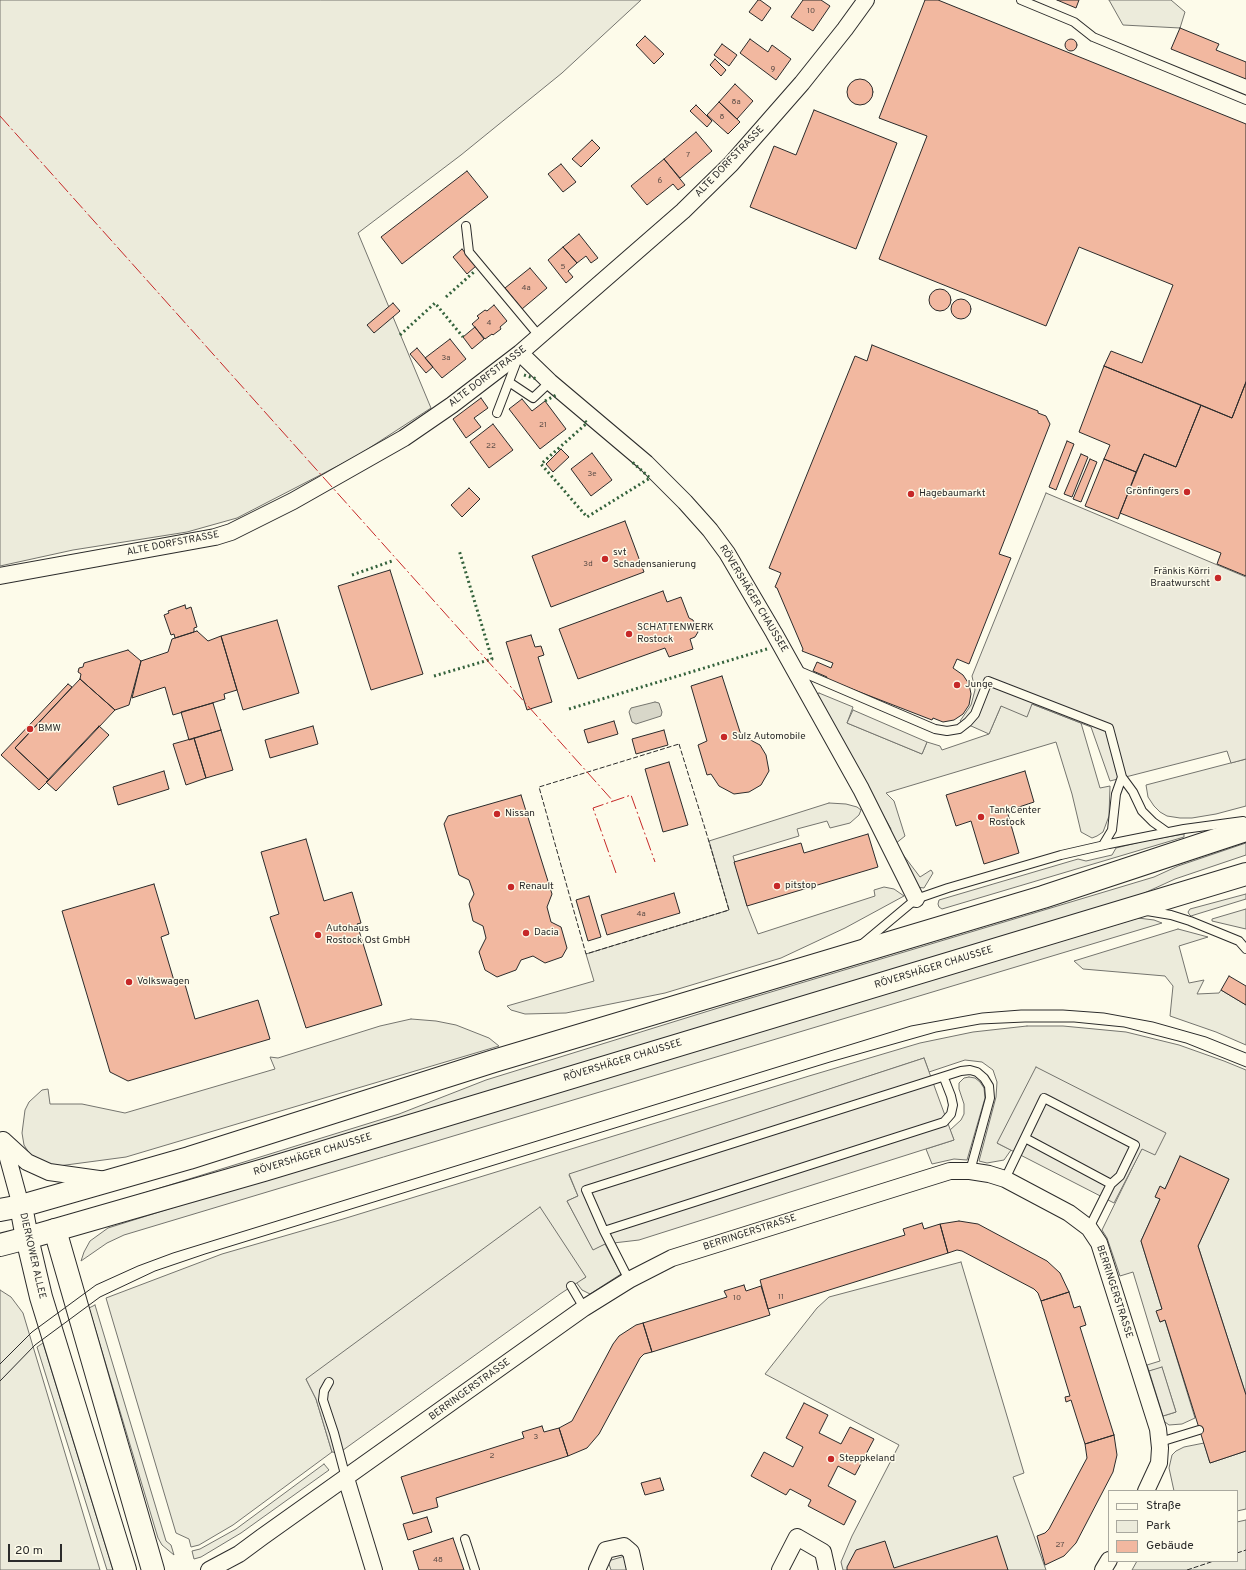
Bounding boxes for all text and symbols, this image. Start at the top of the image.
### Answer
house number: 10 [807,6,815,16]
house number: 9 [771,64,775,74]
house number: 8a [731,97,741,107]
house number: 8 [720,112,724,122]
street label: ALTE DORFSTRASSE [693,124,767,200]
house number: 7 [686,150,690,160]
house number: 6 [658,176,662,186]
house number: 5 [561,262,565,272]
house number: 4a [521,283,531,293]
house number: 4 [487,318,491,328]
street label: ALTE DORFSTRASSE [447,344,529,410]
house number: 3a [441,353,451,363]
house number: 21 [539,420,547,430]
house number: 22 [486,441,496,451]
house number: 3e [587,469,597,479]
place label: Grönfingers [1126,486,1179,498]
marker: Grönfingers [1182,487,1192,497]
place label: Hagebaumarkt [919,488,986,500]
marker: Hagebaumarkt [906,489,916,499]
street label: ALTE DORFSTRASSE [126,529,220,559]
street label: RÖVERSHÄGER CHAUSSEE [716,543,790,655]
place label: svt Schadensanierung [613,547,696,570]
marker: svt Schadensanierung [600,554,610,564]
house number: 3d [583,559,593,569]
place label: Fränkis Körri Braatwurscht [1150,566,1210,590]
marker: Fränkis Körri Braatwurscht [1213,573,1223,583]
place label: SCHATTENWERK Rostock [637,622,714,646]
marker: SCHATTENWERK Rostock [624,629,634,639]
place label: Junge [965,679,993,691]
marker: Junge [952,680,962,690]
place label: BMW [38,723,61,735]
marker: BMW [25,724,35,734]
place label: Sulz Automobile [732,731,806,743]
marker: Sulz Automobile [719,732,729,742]
place label: TankCenter Rostock [989,805,1041,828]
place label: Nissan [505,808,535,820]
marker: Nissan [492,809,502,819]
marker: TankCenter Rostock [976,812,986,822]
place label: pitstop [785,880,816,892]
place label: Renault [519,881,554,893]
marker: pitstop [772,881,782,891]
marker: Renault [506,882,516,892]
house number: 4a [636,909,646,919]
place label: Autohaus Rostock Ost GmbH [326,923,410,946]
place label: Dacia [534,927,559,939]
marker: Dacia [521,928,531,938]
marker: Autohaus Rostock Ost GmbH [313,930,323,940]
street label: RÖVERSHÄGER CHAUSSEE [873,944,995,992]
place label: Volkswagen [137,976,190,988]
marker: Volkswagen [124,977,134,987]
street label: RÖVERSHÄGER CHAUSSEE [562,1037,684,1085]
street label: RÖVERSHÄGER CHAUSSEE [252,1131,374,1179]
street label: DIERKOWER ALLEE [16,1212,48,1300]
street label: BERRINGERSTRASSE [702,1212,798,1254]
street label: BERRINGERSTRASSE [1093,1244,1135,1340]
house number: 11 [778,1292,784,1302]
house number: 10 [733,1293,741,1303]
street label: BERRINGERSTRASSE [427,1357,513,1423]
house number: 3 [534,1432,538,1442]
house number: 2 [490,1451,494,1461]
place label: Steppkeland [839,1453,895,1465]
marker: Steppkeland [826,1454,836,1464]
legend [1108,1490,1238,1562]
text: Straße [1146,1498,1181,1514]
text: Park [1146,1518,1171,1534]
scale bar [10,1536,64,1562]
text: Gebäude [1146,1538,1194,1554]
house number: 27 [1056,1540,1064,1550]
text: 20 m [15,1543,43,1559]
house number: 48 [433,1555,443,1565]

